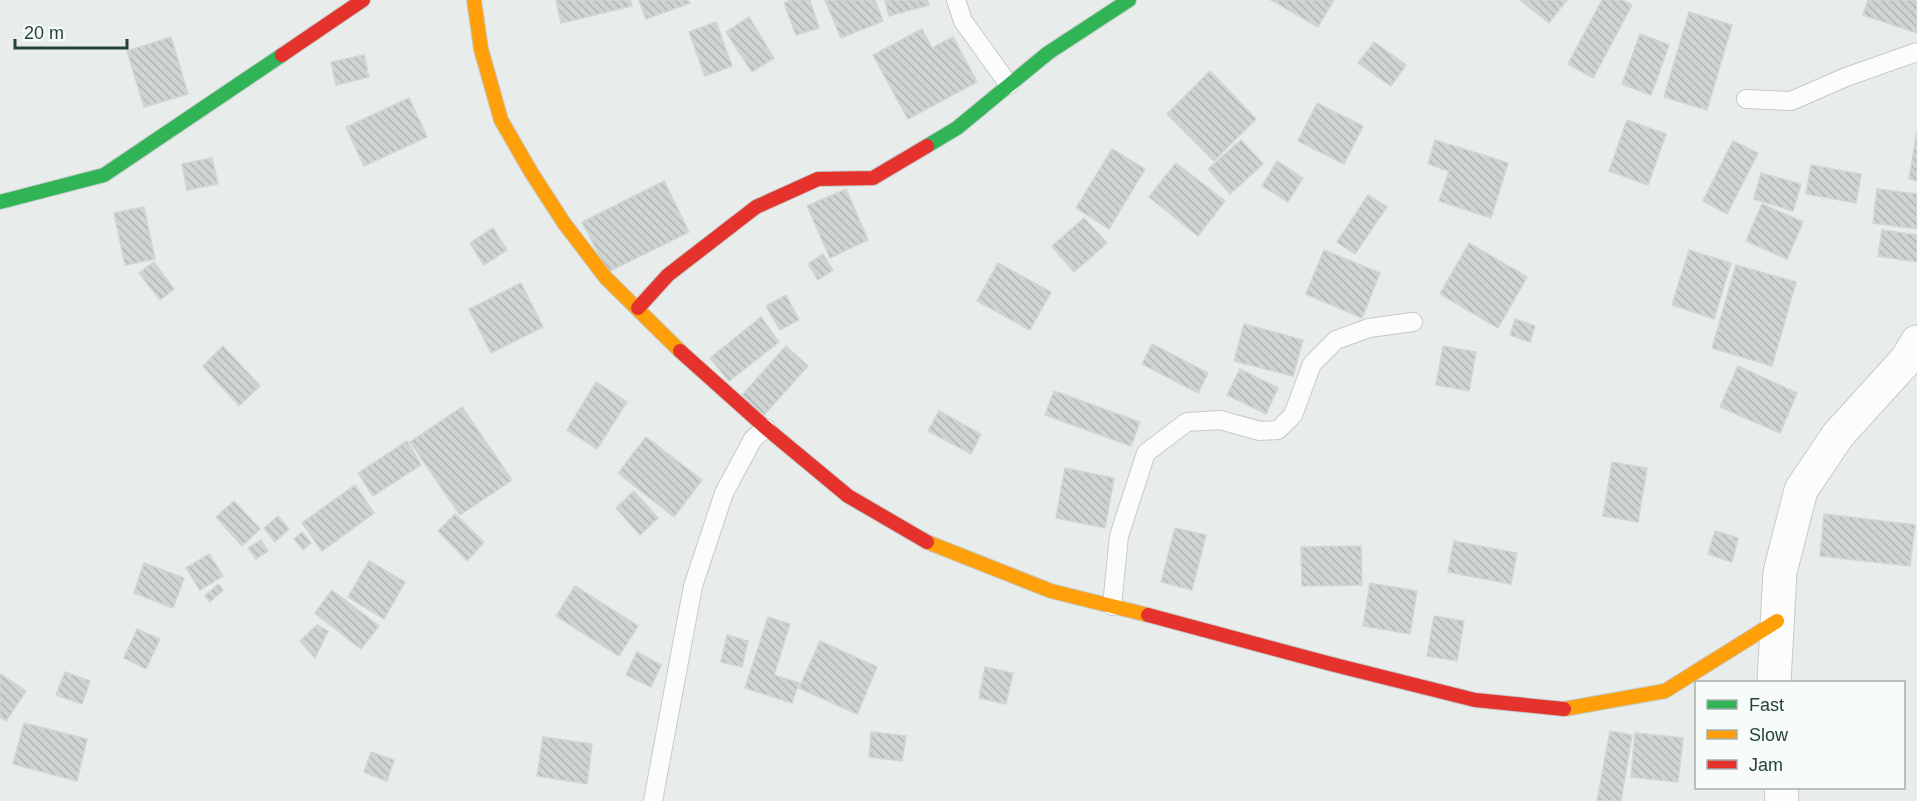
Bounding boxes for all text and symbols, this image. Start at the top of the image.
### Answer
scale bar [15,12,128,50]
text: 20 m [24,23,64,43]
legend [1695,681,1905,789]
text: Fast [1749,695,1784,715]
text: Slow [1749,725,1789,745]
text: Jam [1749,755,1783,775]

